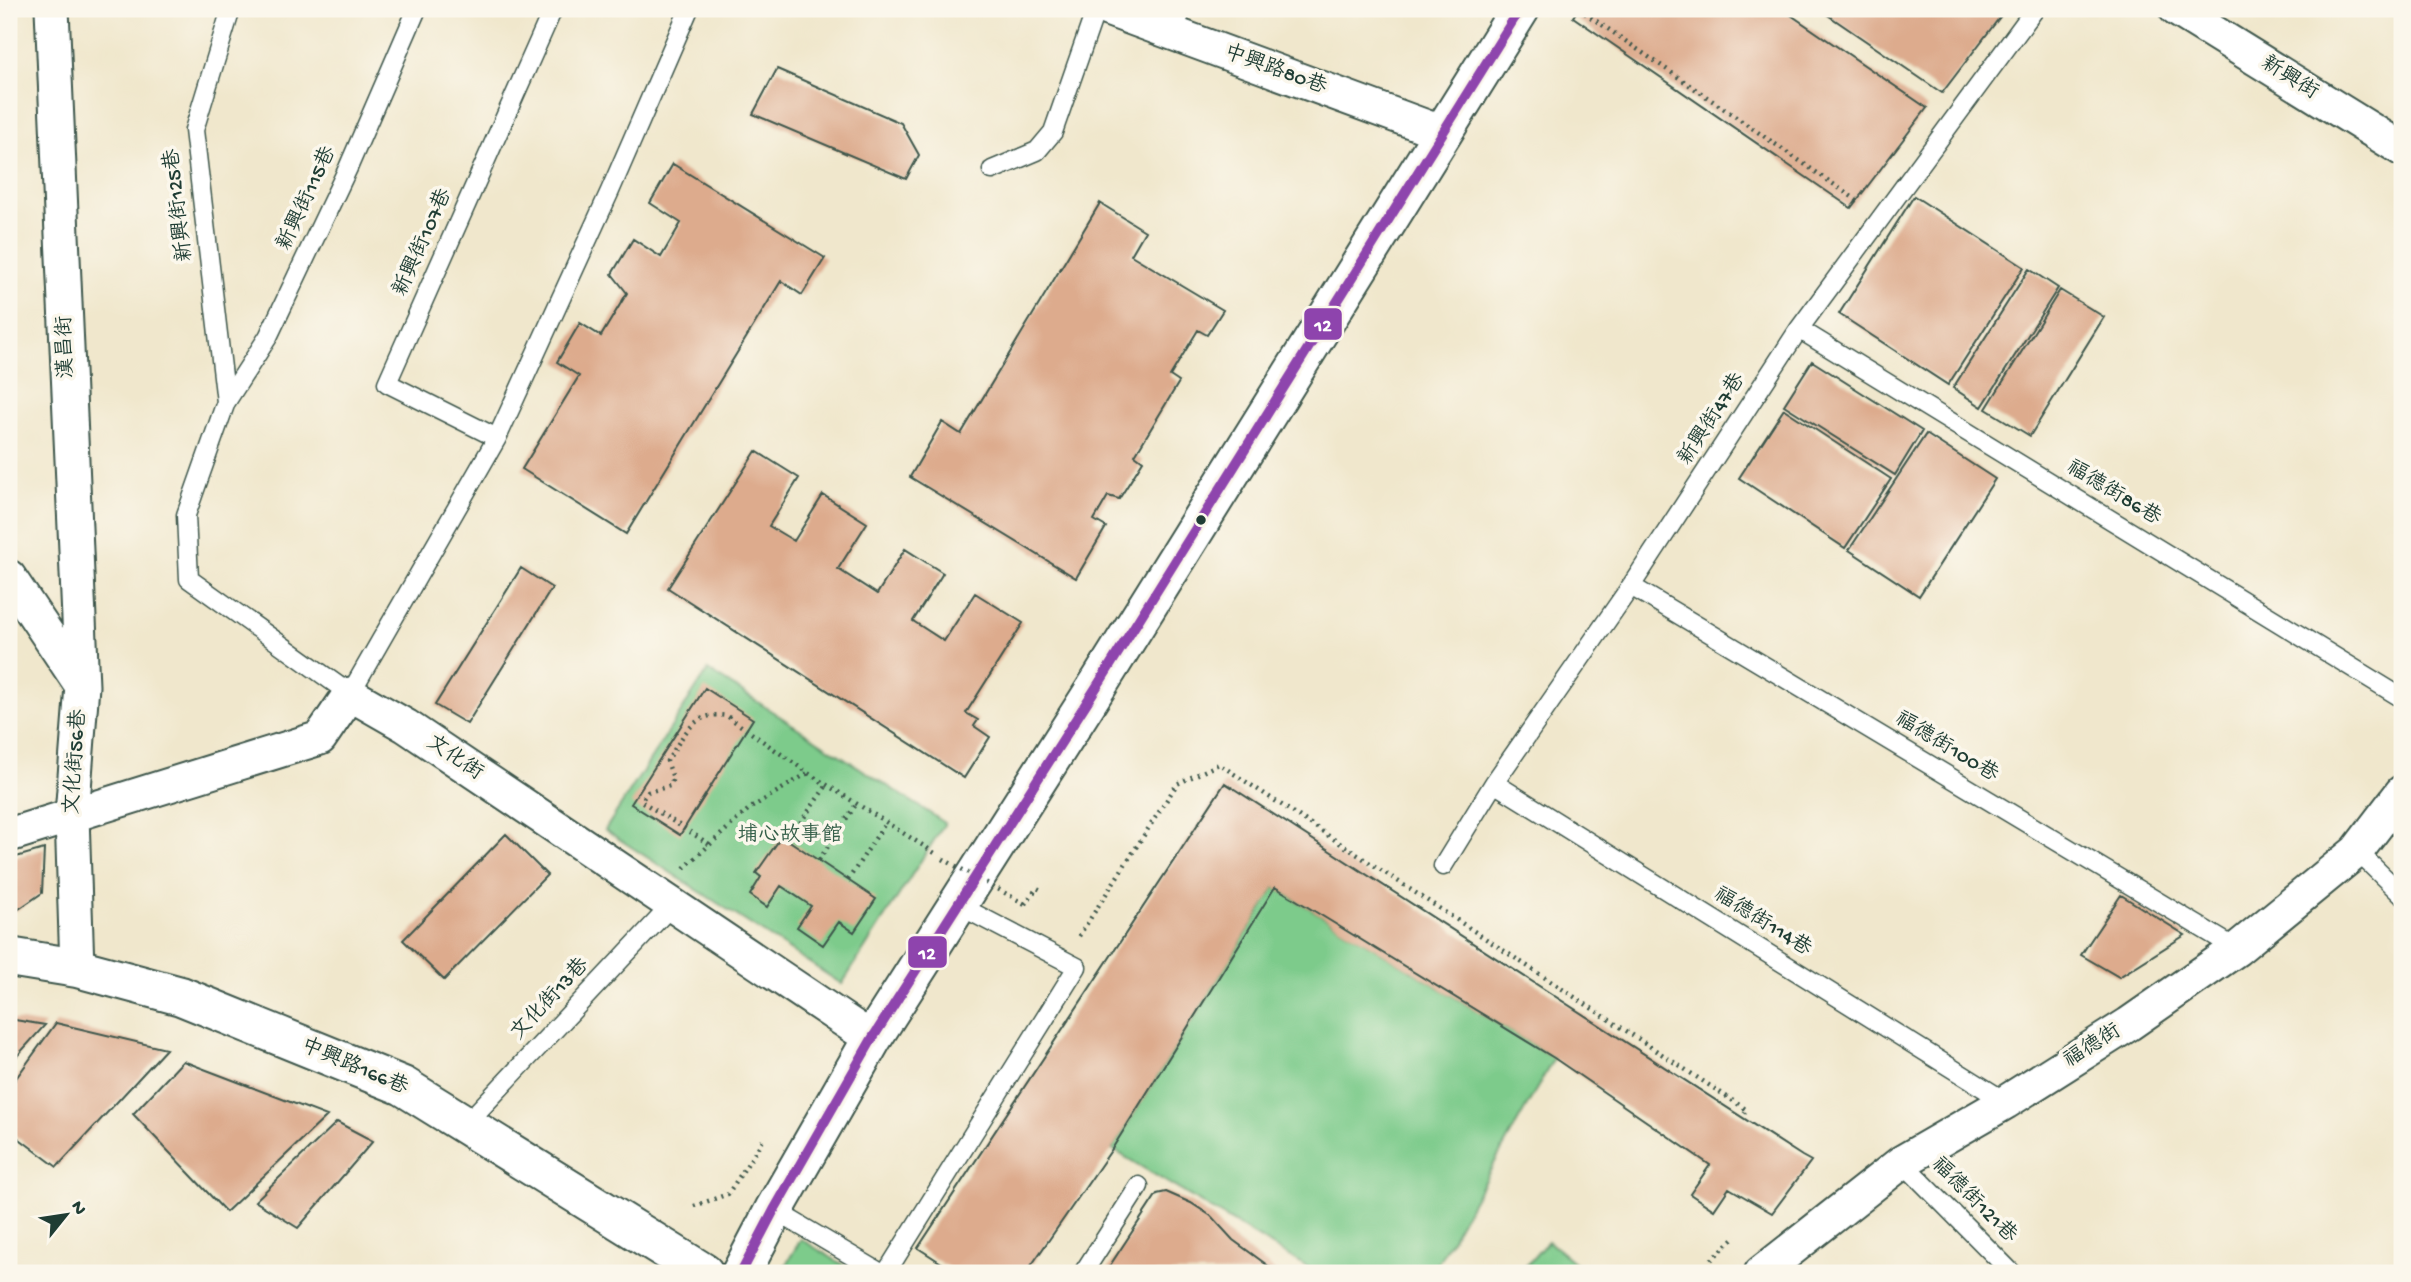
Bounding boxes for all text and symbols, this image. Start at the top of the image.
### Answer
street label: 中興路80巷 [1220,39,1330,101]
street label: 新興街 [2256,51,2323,106]
street label: 新興街115巷 [271,142,343,255]
street label: 新興街125巷 [159,147,199,263]
street label: 新興街107巷 [387,184,459,301]
line badge: 12 [1303,307,1343,341]
street label: 漢昌街 [52,315,81,379]
text: 12 [1314,316,1332,339]
street label: 新興街47巷 [1672,368,1752,471]
street label: 福德街86巷 [2061,454,2166,532]
unlabelled marker [1194,513,1208,527]
street label: 福德街100巷 [1890,706,2003,789]
street label: 文化街56巷 [59,708,93,816]
street label: 文化街 [421,730,488,787]
park label: 埔心故事館 [738,822,843,849]
street label: 福德街114巷 [1708,881,1817,963]
line badge: 12 [907,935,948,969]
text: 12 [918,944,936,967]
street label: 文化街13巷 [505,952,595,1046]
street label: 福德街 [2059,1019,2126,1074]
street label: 中興路166巷 [297,1032,412,1102]
street label: 福德街121巷 [1925,1151,2023,1249]
north arrow [32,1180,102,1250]
text: N [65,1197,91,1219]

